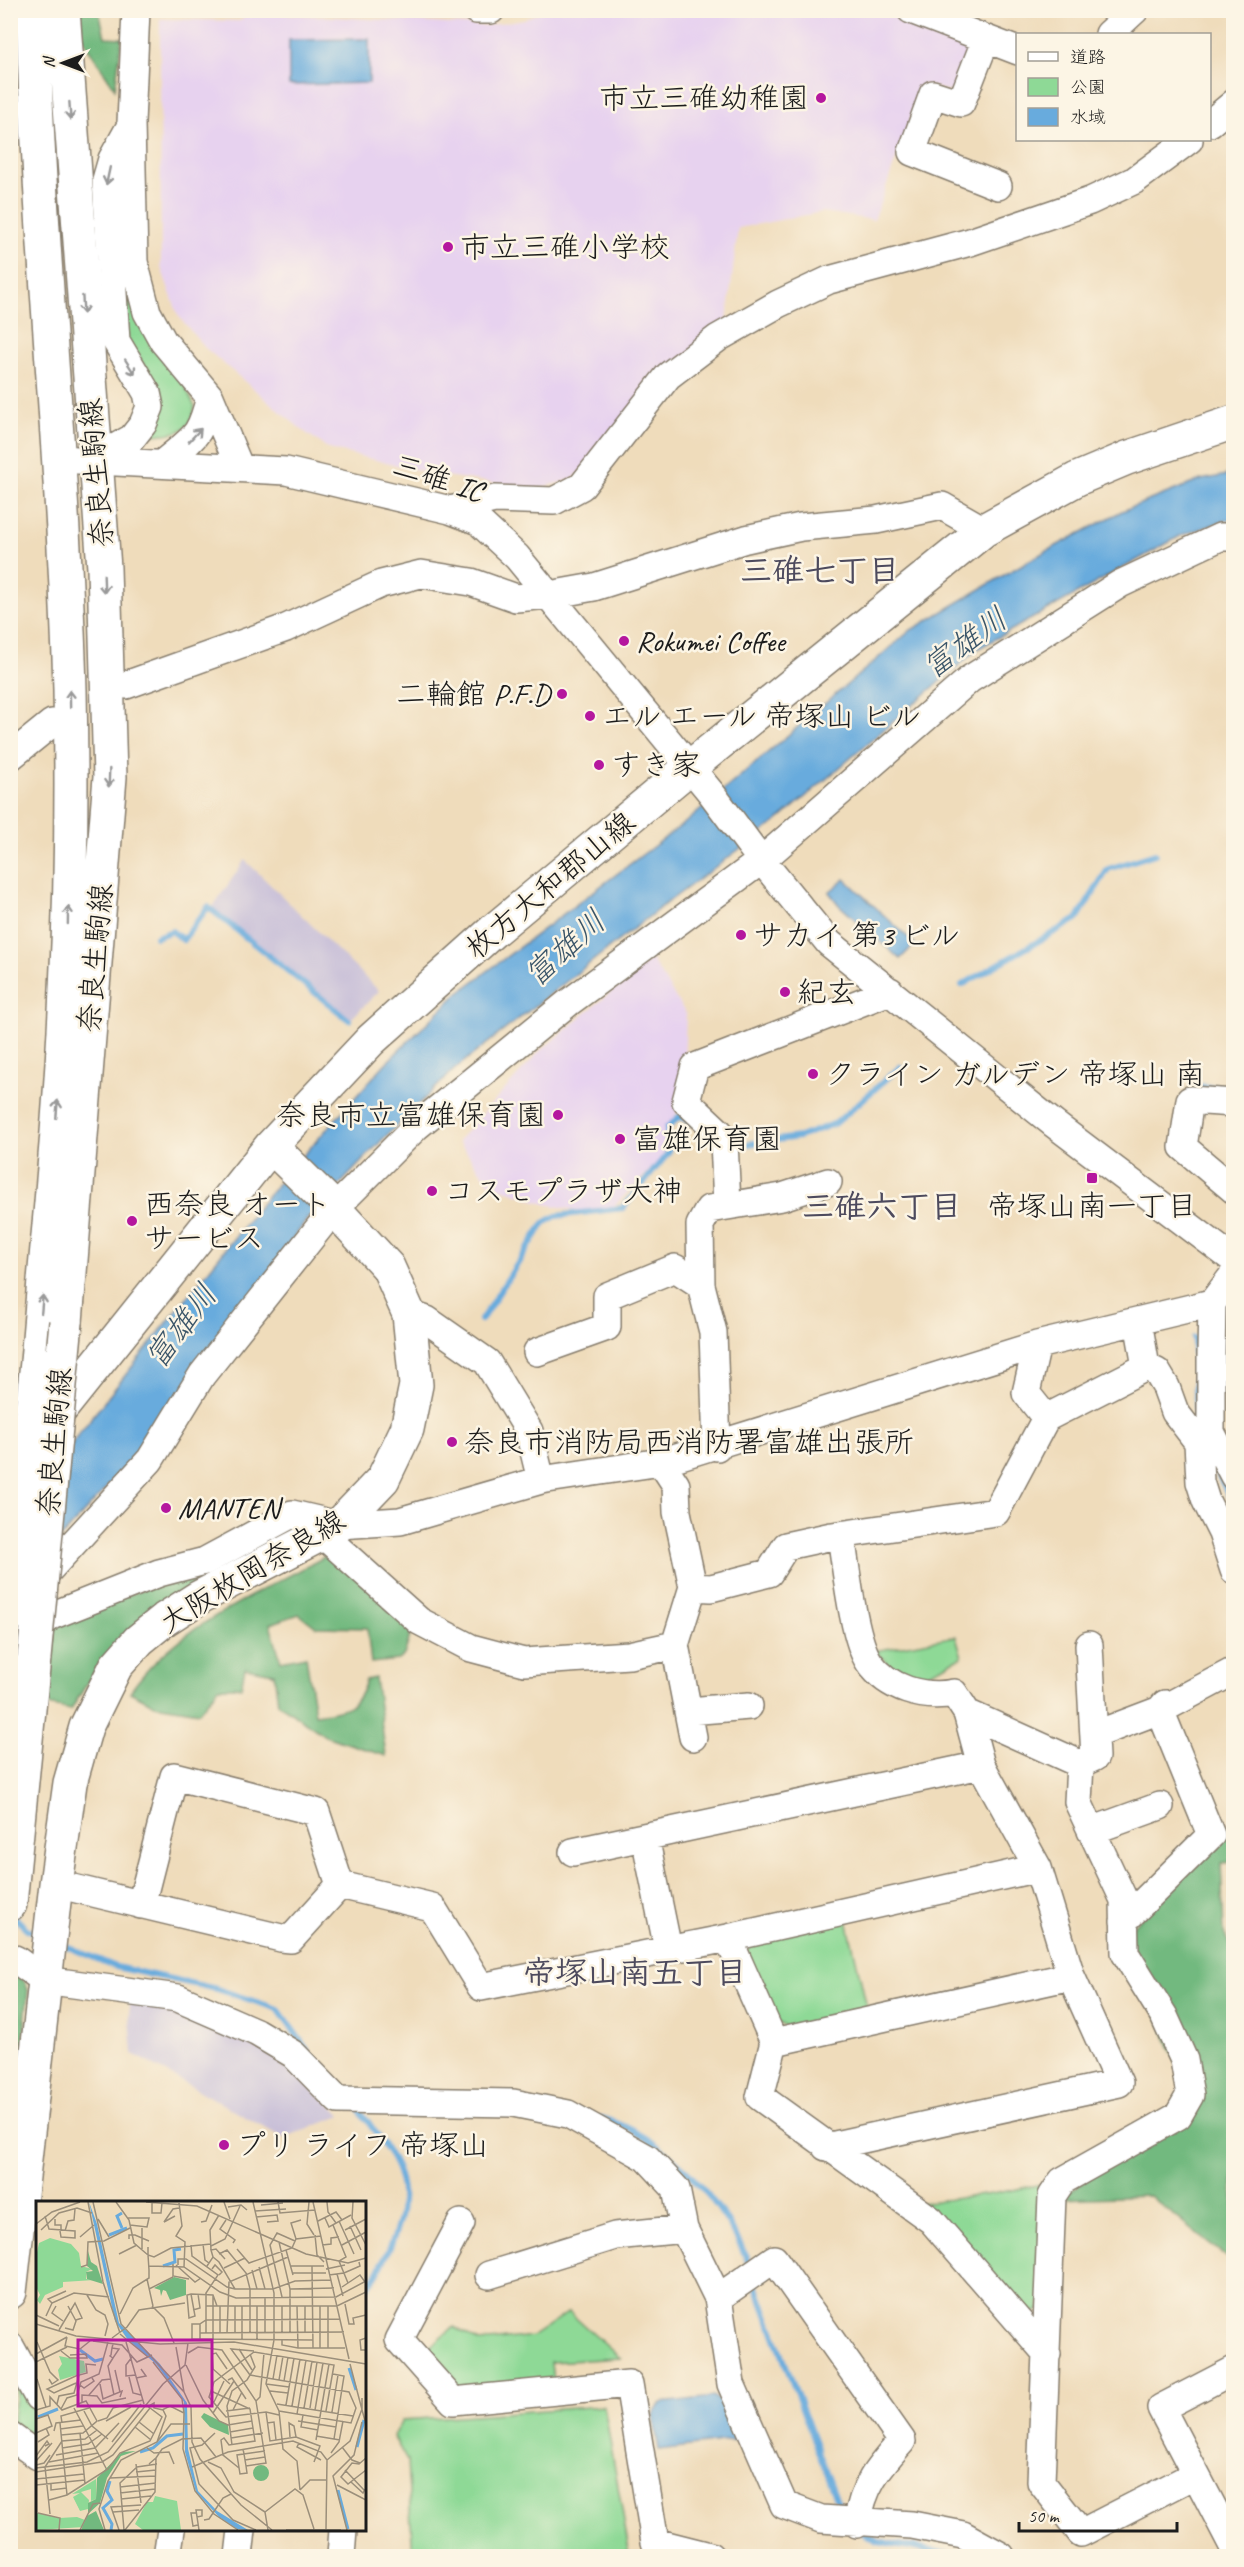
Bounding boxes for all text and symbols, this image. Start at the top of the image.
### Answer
north arrow [33,33,93,93]
legend [1016,33,1211,141]
text: 道路 [1070,46,1106,68]
text: N [39,55,59,68]
text: 公園 [1070,76,1106,98]
place label: 市立三碓幼稚園 [599,79,809,117]
marker: 市立三碓幼稚園 [814,91,828,105]
one-way arrow [65,100,76,120]
text: 水域 [1070,106,1106,128]
one-way arrow [102,166,113,186]
place label: 市立三碓小学校 [460,228,670,266]
marker: 市立三碓小学校 [441,240,455,254]
one-way arrow [78,295,89,315]
one-way arrow [124,358,136,375]
street label: 奈良生駒線 [71,397,121,549]
one-way arrow [187,427,202,442]
street label: 三碓 IC [388,445,491,511]
district label: 三碓七丁目 [740,550,900,591]
one-way arrow [99,573,110,593]
water label: 富雄川 [914,598,1016,688]
place label: Rokumei Coffee [636,622,787,660]
marker: Rokumei Coffee [617,634,631,648]
place label: 二輪館 P.F.D [396,675,553,713]
marker: 二輪館 P.F.D [555,687,569,701]
one-way arrow [64,689,76,709]
place label: エル エール 帝塚山 ビル [602,697,921,735]
marker: エル エール 帝塚山 ビル [583,709,597,723]
place label: すき家 [611,746,701,784]
marker: すき家 [592,758,606,772]
one-way arrow [104,768,115,788]
street label: 枚方大和郡山線 [457,803,643,967]
street label: 奈良生駒線 [70,882,120,1034]
water label: 富雄川 [516,901,614,995]
one-way arrow [62,905,74,925]
place label: サカイ 第3 ビル [753,916,960,954]
marker: サカイ 第3 ビル [734,928,748,942]
place label: 紀玄 [797,973,857,1011]
marker: 紀玄 [778,985,792,999]
place label: クライン ガルデン 帝塚山 南 [825,1055,1205,1093]
marker: クライン ガルデン 帝塚山 南 [806,1067,820,1081]
place label: 奈良市立富雄保育園 [276,1096,546,1134]
one-way arrow [52,1100,63,1120]
marker: 奈良市立富雄保育園 [551,1108,565,1122]
place label: 富雄保育園 [632,1120,782,1158]
marker: 富雄保育園 [613,1132,627,1146]
marker: 帝塚山南一丁目 [1085,1171,1099,1185]
place label: コスモプラザ大神 [444,1172,683,1210]
marker: コスモプラザ大神 [425,1184,439,1198]
place label: 西奈良 オート サービス [144,1185,331,1257]
district label: 三碓六丁目 [802,1186,962,1227]
place label: 帝塚山南一丁目 [987,1187,1197,1225]
marker: 西奈良 オート サービス [125,1214,139,1228]
water label: 富雄川 [136,1275,226,1377]
one-way arrow [36,1294,47,1314]
street label: 奈良生駒線 [29,1366,79,1518]
place label: 奈良市消防局西消防署富雄出張所 [464,1423,914,1461]
marker: 奈良市消防局西消防署富雄出張所 [445,1435,459,1449]
place label: MANTEN [178,1489,284,1527]
street label: 大阪枚岡奈良線 [152,1501,352,1641]
marker: MANTEN [159,1501,173,1515]
district label: 帝塚山南五丁目 [523,1952,747,1993]
place label: プリ ライフ 帝塚山 [236,2126,489,2164]
marker: プリ ライフ 帝塚山 [217,2138,231,2152]
inset map [36,2201,366,2531]
scale bar [1019,2495,1176,2533]
text: 50 m [1028,2505,1061,2527]

